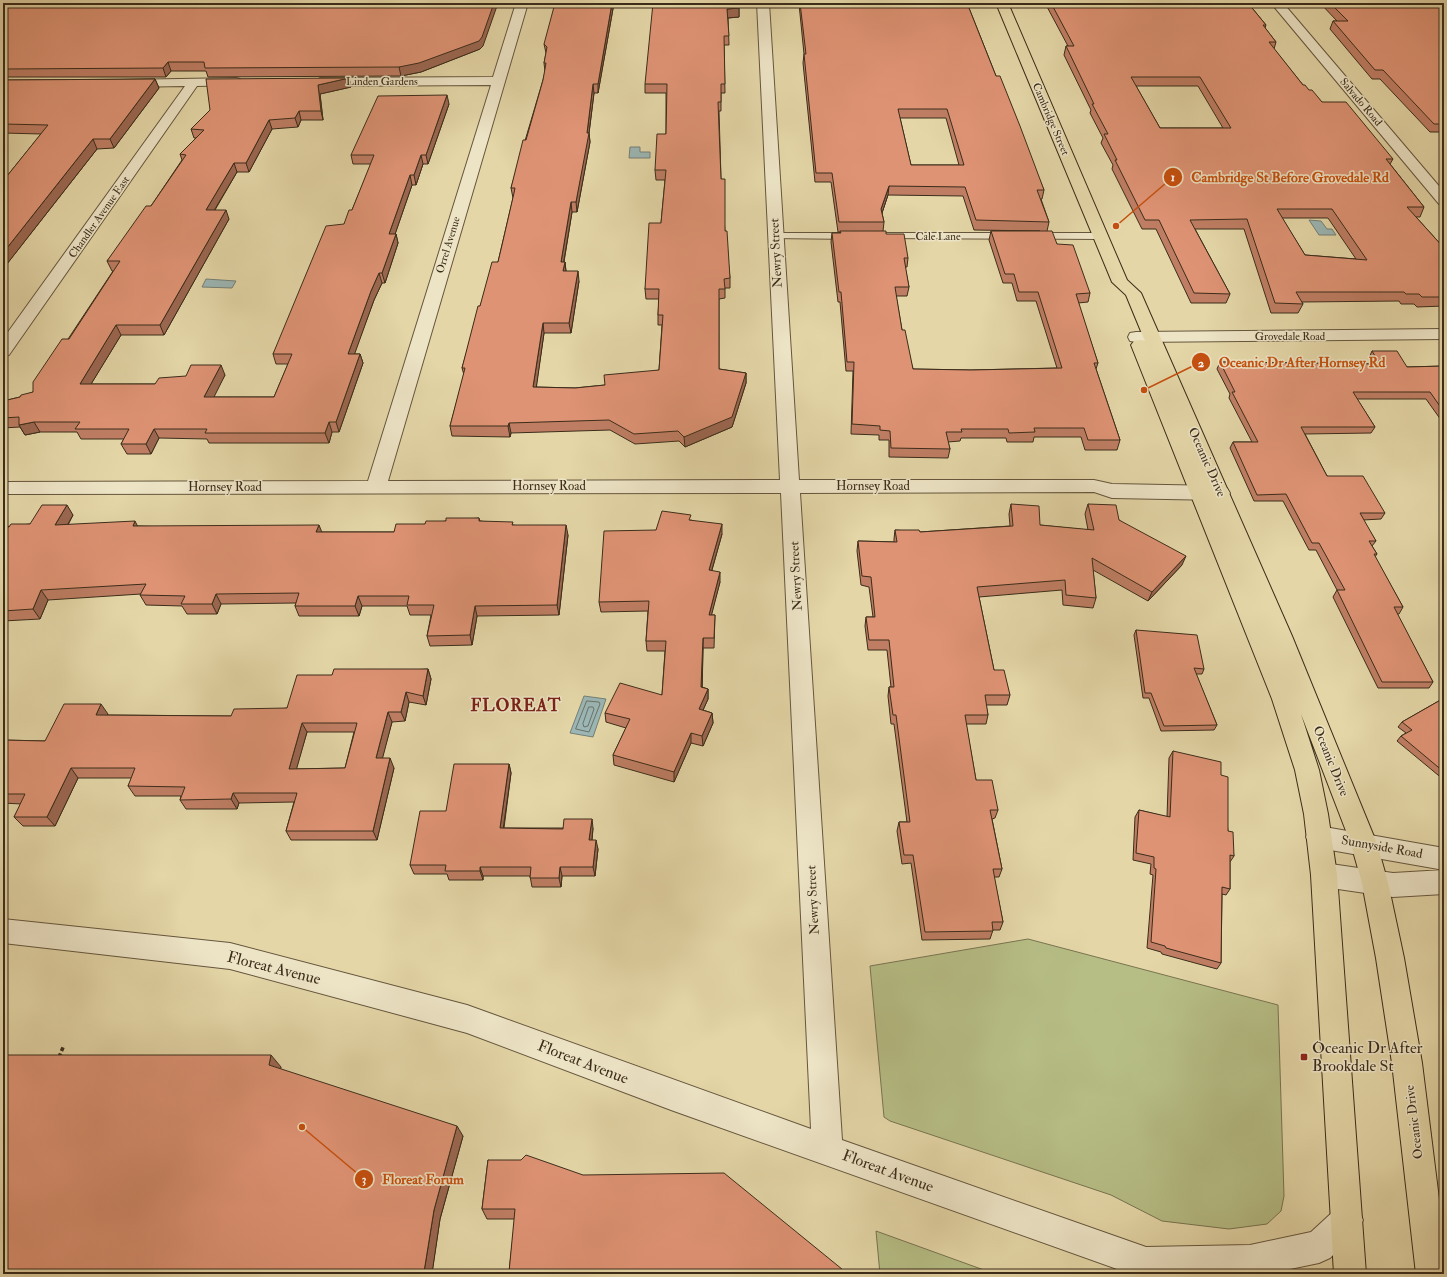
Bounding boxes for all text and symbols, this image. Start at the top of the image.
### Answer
street label: Linden Gardens [346,75,418,88]
street label: Salvado Road [1337,75,1385,129]
street label: Cambridge Street [1030,81,1072,158]
callout: Cambridge St Before Grovedale Rd [1163,164,1396,190]
text: Cambridge St Before Grovedale Rd [1191,169,1389,187]
text: 1 [1171,170,1175,185]
street label: Chandler Avenue East [66,173,132,261]
street label: Orrel Avenue [433,215,463,275]
street label: Newry Street [766,218,787,288]
street label: Cale Lane [916,230,961,243]
street label: Grovedale Road [1255,330,1326,343]
callout: Oceanic Dr After Hornsey Rd [1191,349,1393,375]
text: Oceanic Dr After Hornsey Rd [1219,354,1385,372]
text: 2 [1198,356,1204,371]
street label: Oceanic Drive [1185,425,1230,500]
street label: Hornsey Road [512,478,586,495]
street label: Hornsey Road [836,478,910,495]
street label: Hornsey Road [188,479,262,496]
street label: Newry Street [786,541,807,611]
district label: FLOREAT [471,695,561,716]
street label: Oceanic Drive [1310,723,1353,799]
street label: Sunnyside Road [1340,832,1425,863]
street label: Newry Street [803,865,824,935]
street label: Floreat Avenue [225,947,323,989]
street label: Floreat Avenue [535,1035,632,1089]
place label: Oceanic Dr After Brookdale St [1312,1038,1423,1076]
marker: Oceanic Dr After Brookdale St [1299,1052,1309,1062]
street label: Oceanic Drive [1401,1084,1426,1160]
street label: Floreat Avenue [840,1145,937,1197]
callout: Floreat Forum [354,1166,472,1192]
text: Floreat Forum [382,1171,464,1188]
text: 3 [362,1172,367,1187]

